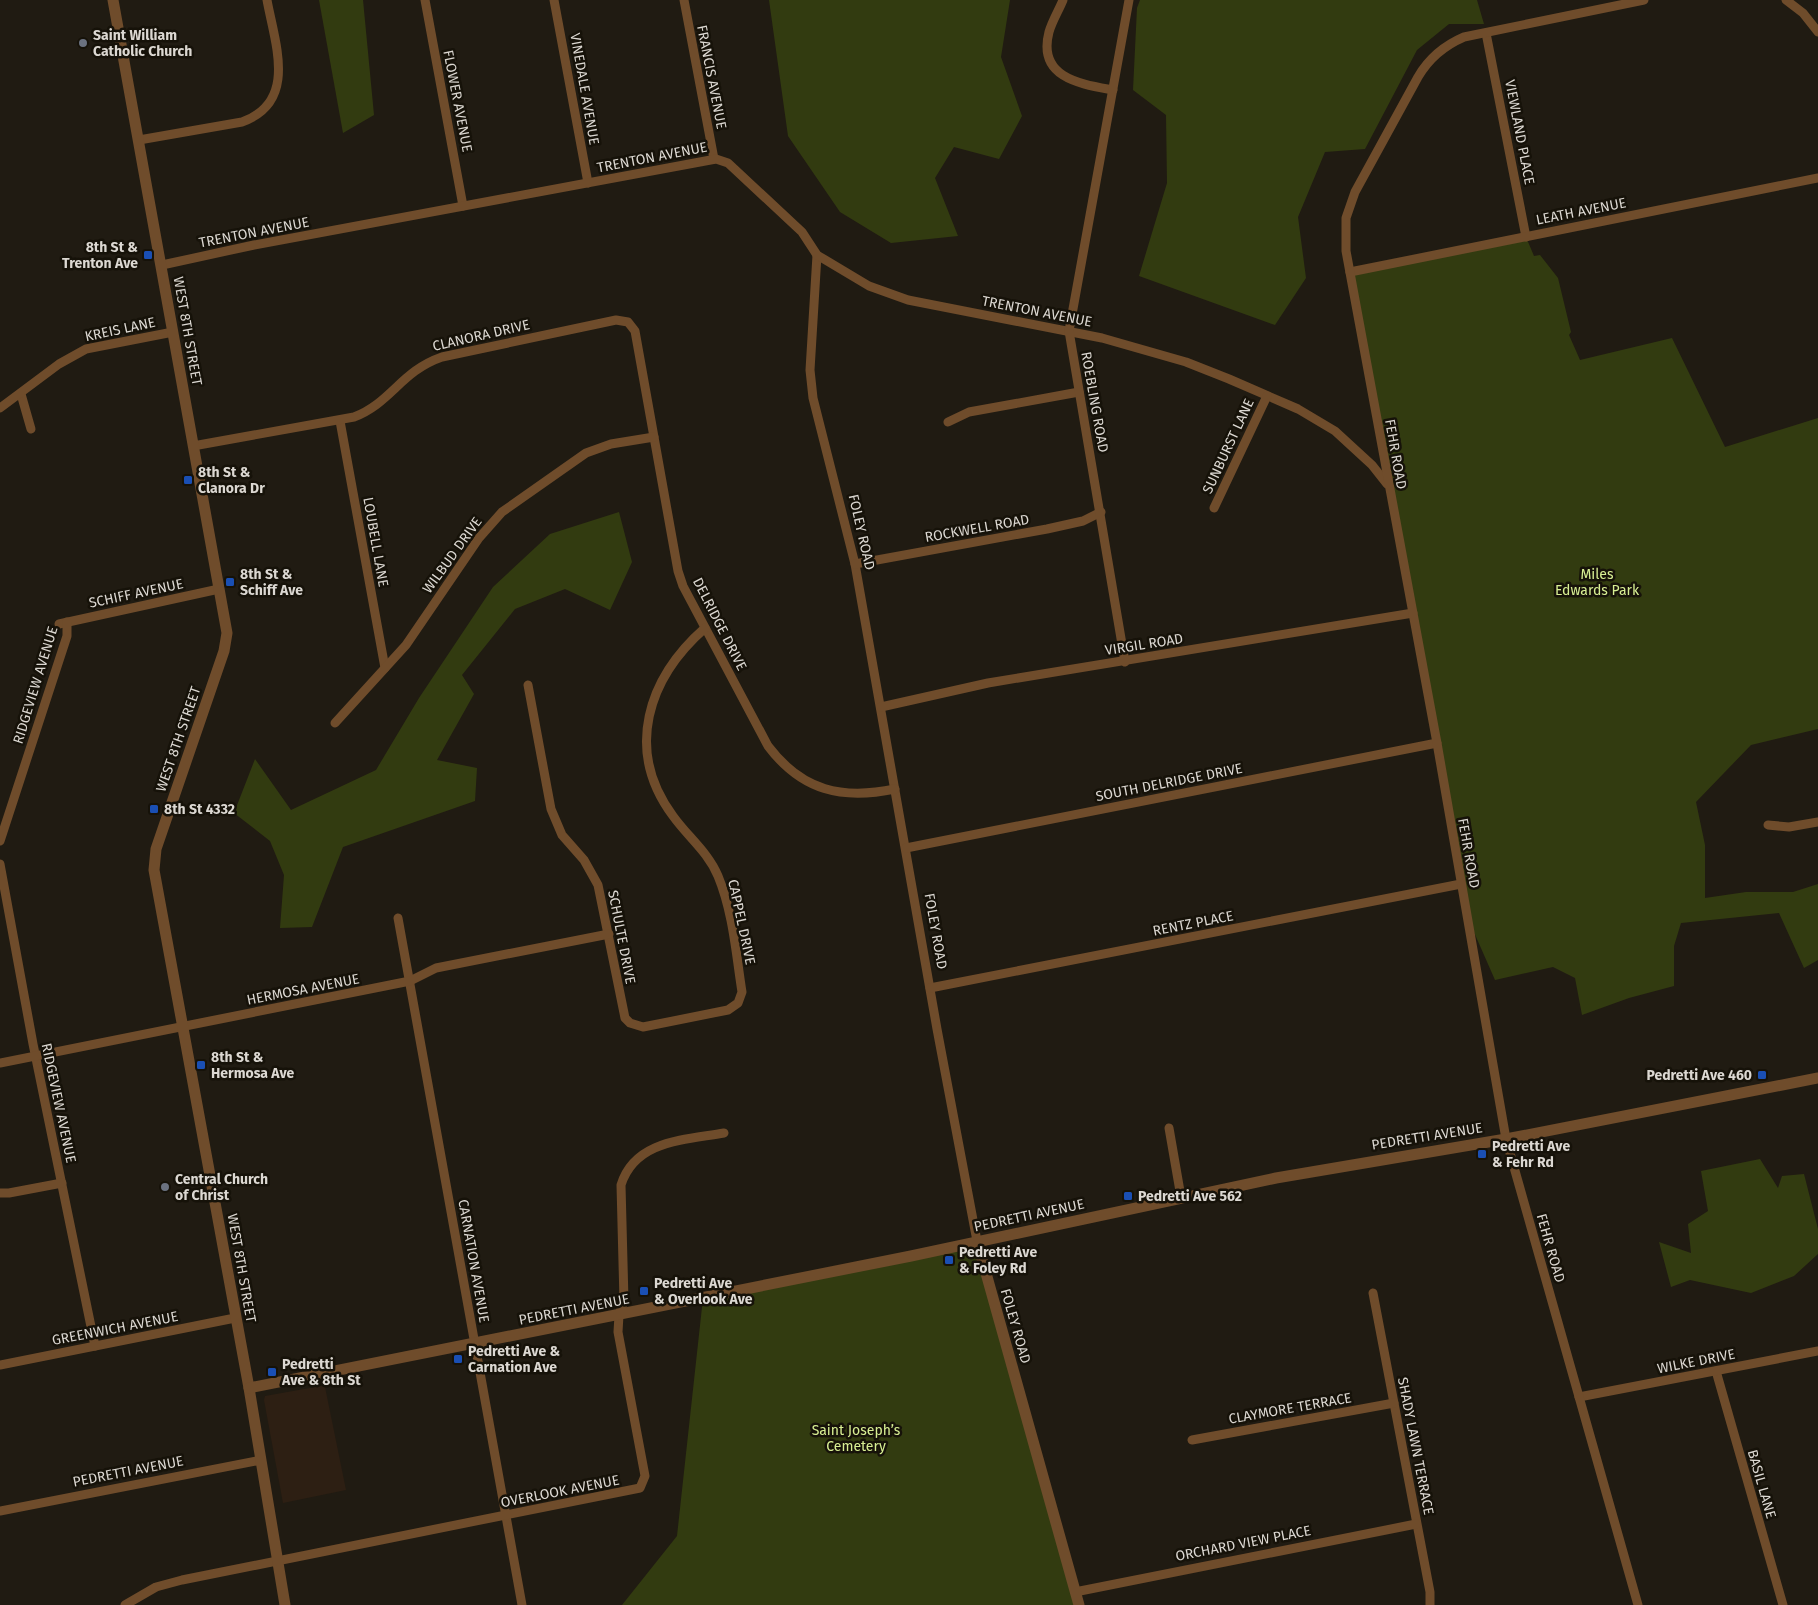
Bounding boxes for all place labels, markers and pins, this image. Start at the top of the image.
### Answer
place label: Saint William Catholic Church [93,27,192,60]
marker: Saint William Catholic Church [77,37,89,49]
place label: 8th St & Trenton Ave [62,239,138,272]
marker: 8th St & Trenton Ave [142,249,154,261]
place label: 8th St & Clanora Dr [198,464,265,497]
marker: 8th St & Clanora Dr [182,474,194,486]
place label: 8th St & Schiff Ave [240,566,303,599]
marker: 8th St & Schiff Ave [224,576,236,588]
place label: 8th St 4332 [164,801,235,818]
marker: 8th St 4332 [148,803,160,815]
place label: 8th St & Hermosa Ave [211,1049,295,1082]
marker: 8th St & Hermosa Ave [195,1059,207,1071]
place label: Pedretti Ave 460 [1647,1067,1752,1084]
marker: Pedretti Ave 460 [1756,1069,1768,1081]
place label: Pedretti Ave & Fehr Rd [1492,1138,1570,1171]
marker: Pedretti Ave & Fehr Rd [1476,1148,1488,1160]
place label: Central Church of Christ [175,1171,268,1204]
marker: Central Church of Christ [159,1181,171,1193]
place label: Pedretti Ave 562 [1138,1188,1242,1205]
marker: Pedretti Ave 562 [1122,1190,1134,1202]
place label: Pedretti Ave & Foley Rd [959,1244,1037,1277]
marker: Pedretti Ave & Foley Rd [943,1254,955,1266]
place label: Pedretti Ave & Overlook Ave [654,1275,753,1308]
marker: Pedretti Ave & Overlook Ave [638,1285,650,1297]
place label: Pedretti Ave & Carnation Ave [468,1343,560,1376]
marker: Pedretti Ave & Carnation Ave [452,1353,464,1365]
place label: Pedretti Ave & 8th St [281,1356,361,1389]
marker: Pedretti Ave & 8th St [266,1366,278,1378]

